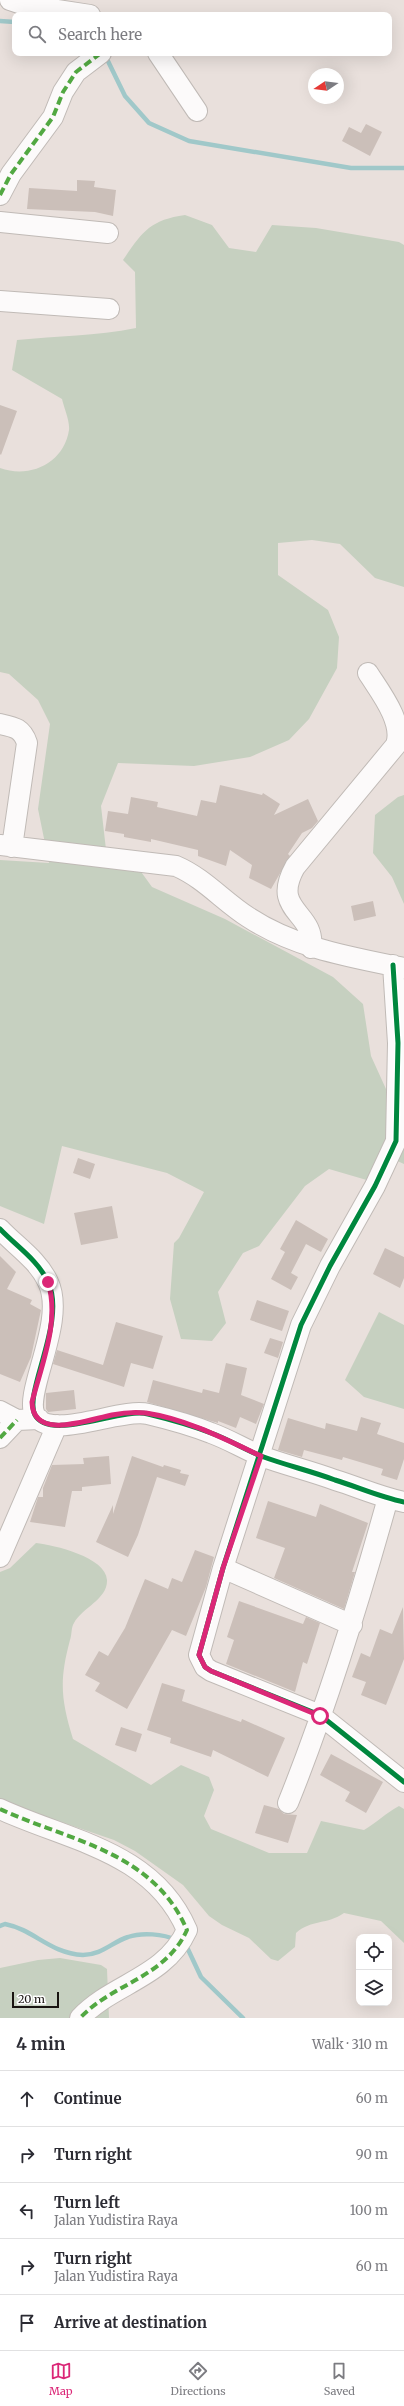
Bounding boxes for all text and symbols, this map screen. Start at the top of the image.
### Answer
search box [12,12,392,56]
icon: search [26,23,48,45]
text: Search here [58,25,142,44]
north arrow [308,68,344,104]
route end [39,1273,57,1291]
route start [311,1707,329,1725]
map controls [356,1934,392,2006]
button: locate [356,1934,392,1970]
button: layers [356,1970,392,2006]
scale bar [12,1990,59,2009]
text: 20 m [18,1992,45,2006]
text: 4 min [16,2033,65,2055]
text: Walk · 310 m [312,2036,388,2053]
icon: ahead [16,2088,38,2110]
text: Continue [54,2089,122,2108]
text: 60 m [356,2090,388,2107]
icon: right [16,2144,38,2166]
text: Turn right [54,2145,132,2164]
text: 90 m [356,2146,388,2163]
text: Turn left [54,2193,120,2212]
icon: left [16,2200,38,2222]
text: 100 m [350,2202,388,2219]
text: Jalan Yudistira Raya [54,2212,178,2229]
text: Turn right [54,2249,132,2268]
icon: right [16,2256,38,2278]
text: 60 m [356,2258,388,2275]
text: Jalan Yudistira Raya [54,2268,178,2285]
icon: arrive [16,2312,38,2334]
text: Arrive at destination [54,2313,207,2332]
tab: Map [49,2360,73,2398]
tab: Directions [171,2360,226,2398]
tab: Saved [324,2360,355,2398]

